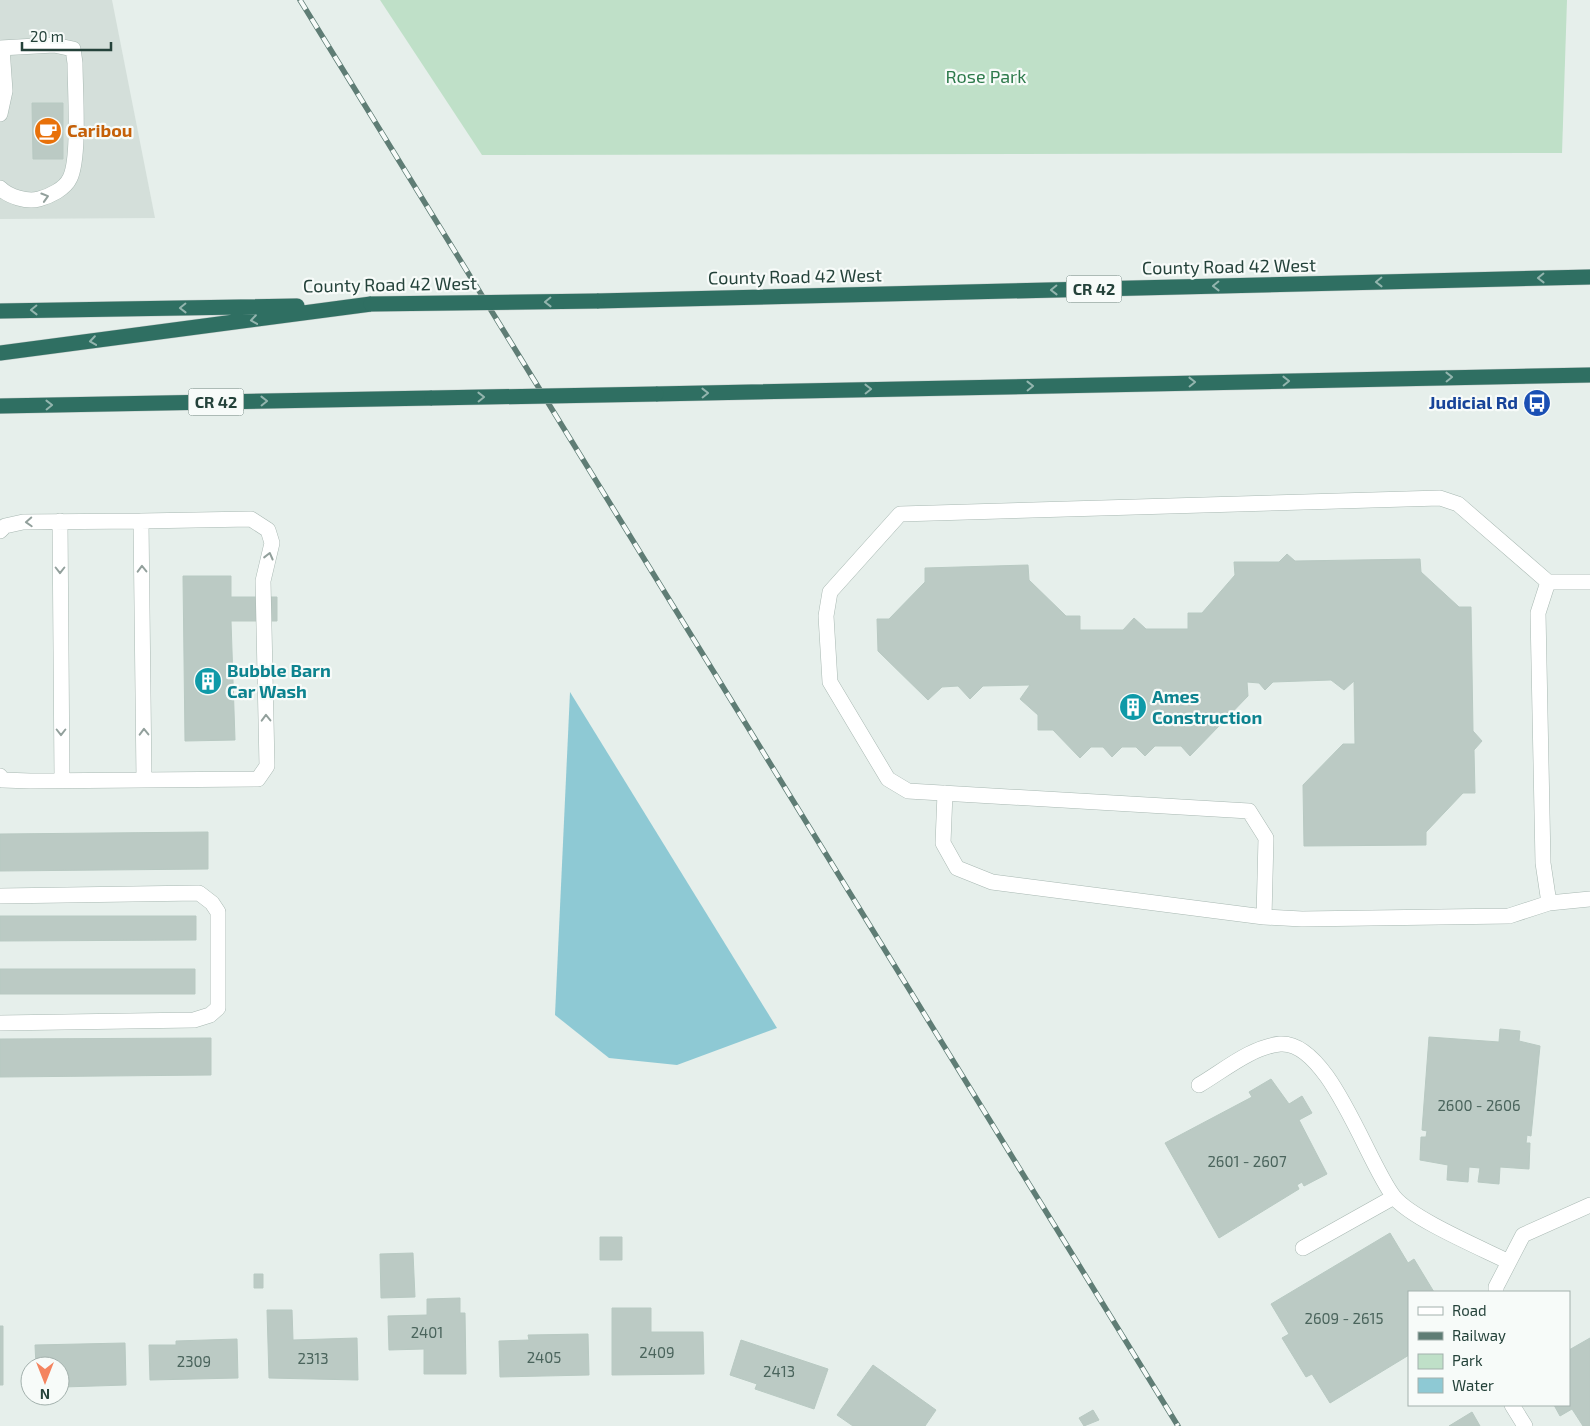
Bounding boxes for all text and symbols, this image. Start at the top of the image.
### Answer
scale bar [22,20,111,52]
text: 20 m [30,27,64,45]
park label: Rose Park [946,65,1026,87]
cafe icon: Caribou [33,116,63,146]
place label: Caribou [67,119,132,141]
one-way arrow [40,193,49,203]
street label: County Road 42 West [1142,253,1316,279]
street label: County Road 42 West [708,263,882,289]
street label: County Road 42 West [303,271,477,297]
one-way arrow [1537,273,1545,283]
road number: CR 42 [1066,276,1122,302]
one-way arrow [1375,277,1382,287]
one-way arrow [1212,281,1220,291]
one-way arrow [1050,285,1058,295]
one-way arrow [544,296,552,307]
one-way arrow [178,303,186,313]
one-way arrow [30,305,38,316]
one-way arrow [249,314,257,325]
one-way arrow [88,335,96,346]
one-way arrow [1445,372,1453,383]
one-way arrow [1283,375,1291,386]
one-way arrow [1189,377,1197,388]
one-way arrow [1026,381,1034,391]
one-way arrow [864,384,872,395]
road number: CR 42 [188,388,244,416]
one-way arrow [702,388,709,398]
bus stop icon: Judicial Rd [1522,388,1552,418]
place label: Judicial Rd [1429,391,1518,413]
one-way arrow [477,392,485,403]
one-way arrow [260,396,268,406]
one-way arrow [45,400,53,410]
one-way arrow [24,517,32,527]
one-way arrow [263,551,274,560]
one-way arrow [136,565,147,573]
one-way arrow [55,566,65,574]
place label: Bubble Barn Car Wash [227,659,331,702]
building icon: Bubble Barn Car Wash [193,666,223,696]
place label: Ames Construction [1152,685,1262,728]
building icon: Ames Construction [1118,692,1148,722]
one-way arrow [260,713,271,721]
one-way arrow [138,727,149,735]
one-way arrow [56,729,67,737]
house number: 2600 - 2606 [1437,1096,1521,1114]
house number: 2601 - 2607 [1207,1152,1287,1170]
legend [1408,1291,1570,1406]
text: Road [1452,1301,1487,1319]
house number: 2609 - 2615 [1304,1309,1384,1327]
house number: 2401 [411,1323,443,1341]
text: Railway [1452,1326,1506,1344]
house number: 2409 [639,1343,675,1361]
house number: 2405 [527,1348,561,1366]
house number: 2313 [297,1349,329,1367]
text: Park [1452,1351,1483,1369]
house number: 2309 [177,1352,211,1370]
north arrow [20,1356,70,1406]
house number: 2413 [763,1362,795,1380]
text: Water [1452,1376,1494,1394]
text: N [40,1386,50,1403]

